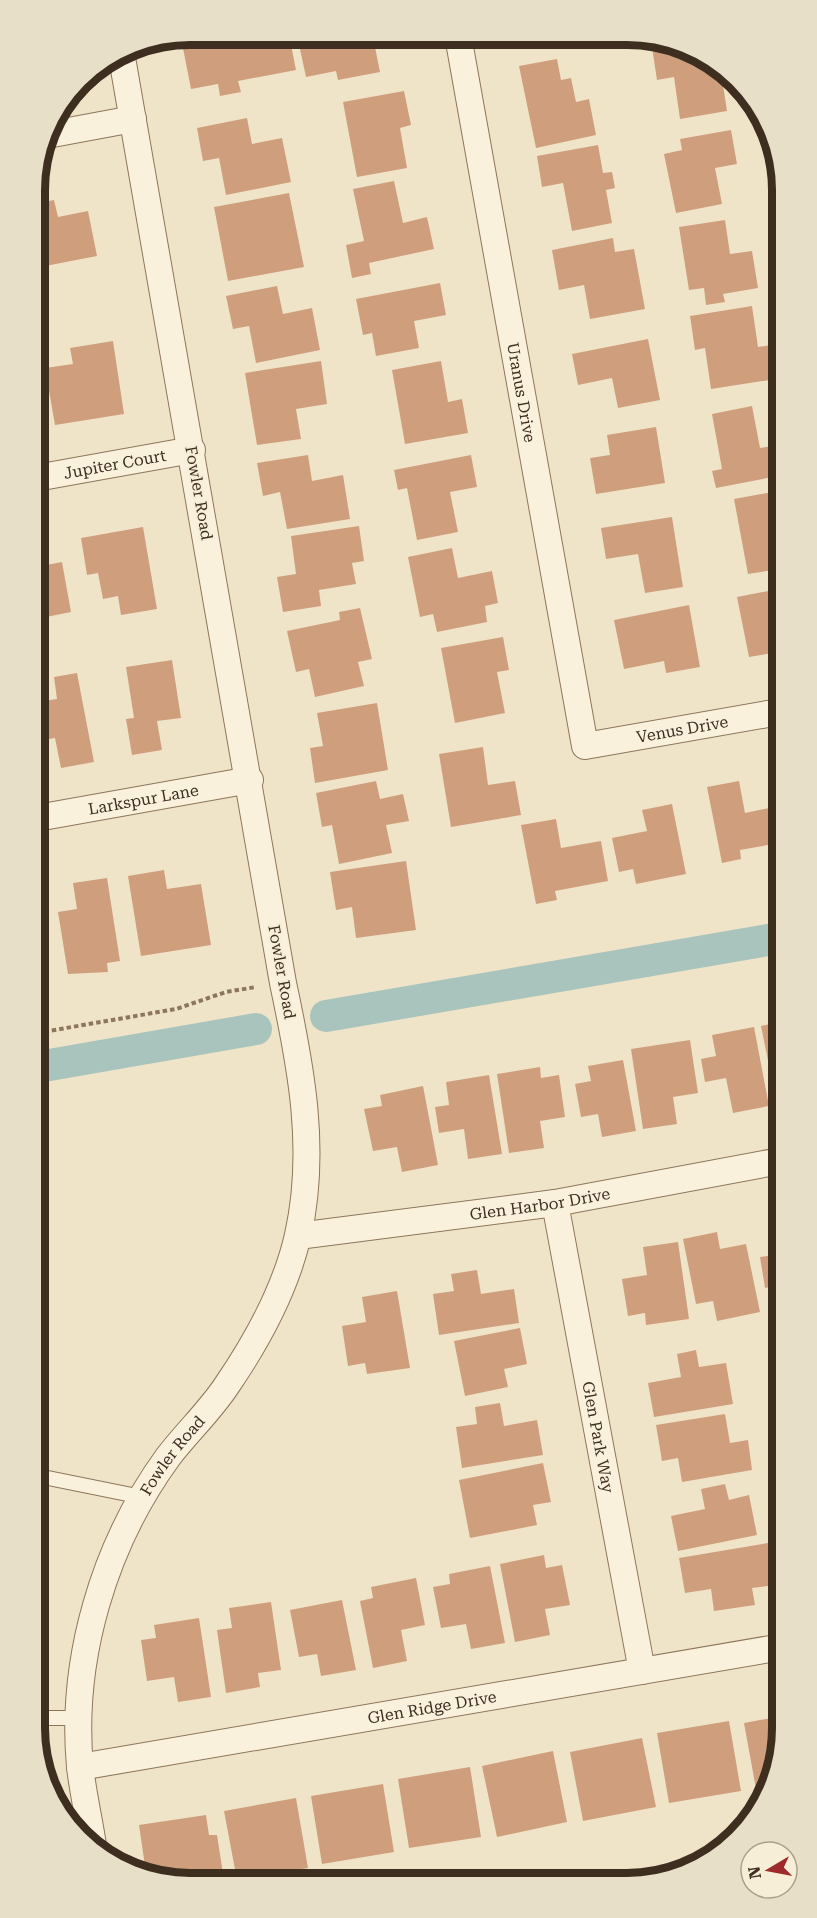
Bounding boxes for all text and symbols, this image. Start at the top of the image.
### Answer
street label: Uranus Drive [503,341,540,444]
street label: Fowler Road [181,444,217,542]
street label: Jupiter Court [62,445,168,482]
street label: Venus Drive [635,712,730,746]
street label: Larkspur Lane [87,780,200,818]
street label: Fowler Road [264,923,300,1021]
street label: Glen Harbor Drive [469,1183,612,1223]
street label: Glen Park Way [579,1380,618,1495]
street label: Fowler Road [136,1411,209,1499]
street label: Glen Ridge Drive [366,1686,498,1727]
north arrow [739,1840,799,1900]
text: N [744,1865,765,1880]

